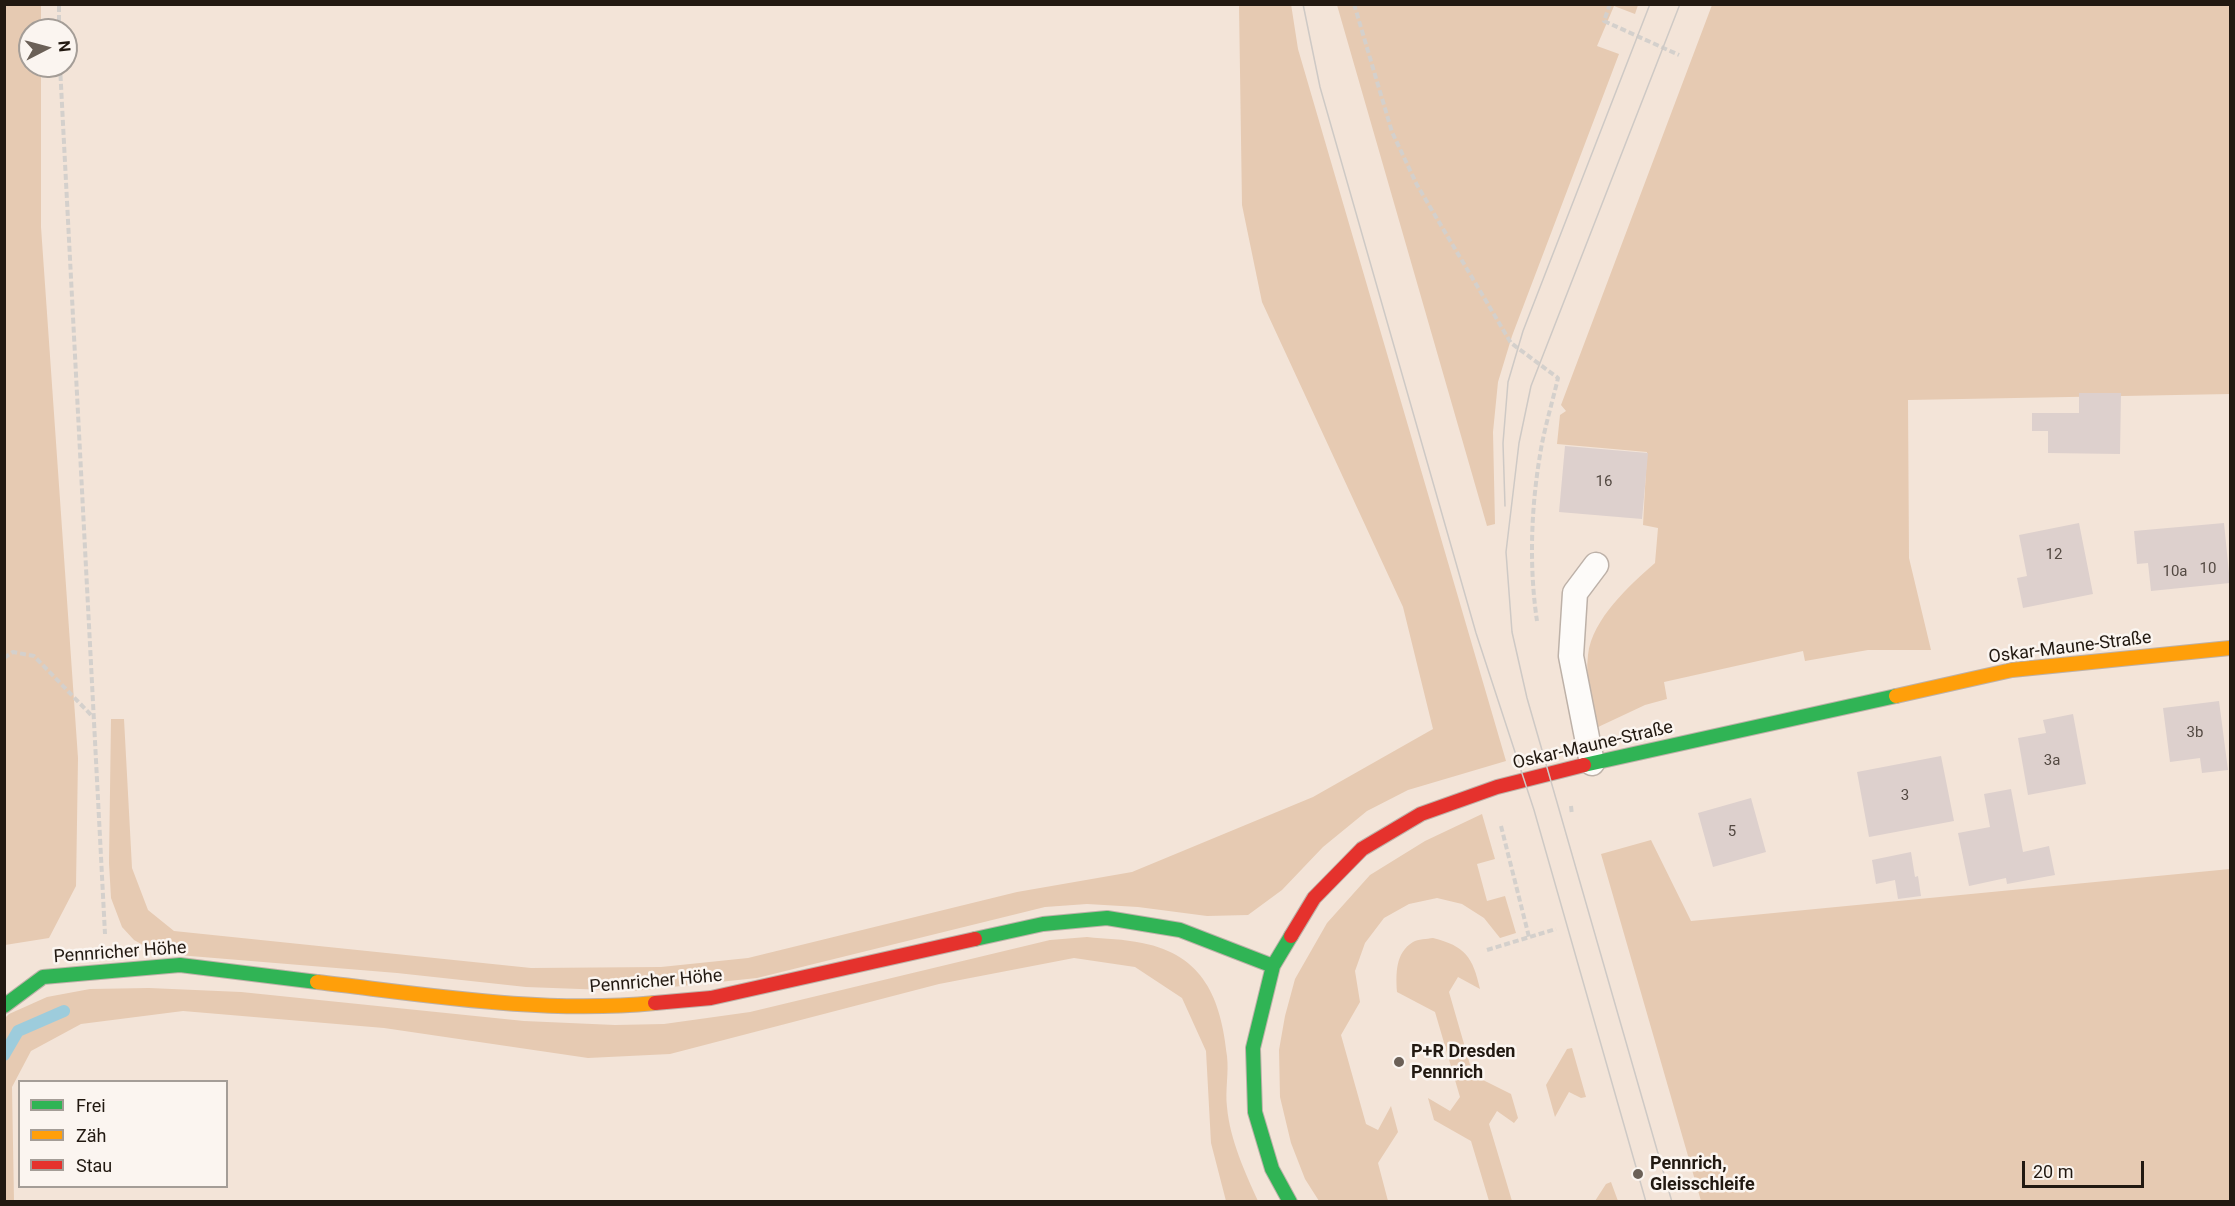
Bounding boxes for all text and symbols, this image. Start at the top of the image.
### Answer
north arrow [18,18,78,78]
text: N [54,40,74,53]
house number: 16 [1596,473,1612,491]
house number: 12 [2046,546,2062,564]
house number: 10 [2200,560,2216,578]
house number: 10a [2162,563,2188,581]
street label: Oskar-Maune-Straße [1987,627,2153,669]
street label: Oskar-Maune-Straße [1511,717,1675,775]
house number: 3b [2187,724,2203,742]
house number: 3a [2044,752,2060,770]
house number: 3 [1901,787,1909,805]
house number: 5 [1728,823,1736,841]
street label: Pennricher Höhe [53,938,187,968]
street label: Pennricher Höhe [589,965,723,999]
place label: P+R Dresden Pennrich [1411,1041,1515,1084]
marker: P+R Dresden Pennrich [1392,1055,1406,1069]
legend [18,1080,228,1188]
text: Frei [76,1095,106,1116]
text: Zäh [76,1125,107,1146]
scale bar [2025,1149,2146,1187]
place label: Pennrich, Gleisschleife [1650,1153,1755,1196]
text: Stau [76,1155,112,1176]
text: 20 m [2033,1161,2073,1182]
marker: Pennrich, Gleisschleife [1631,1167,1645,1181]

